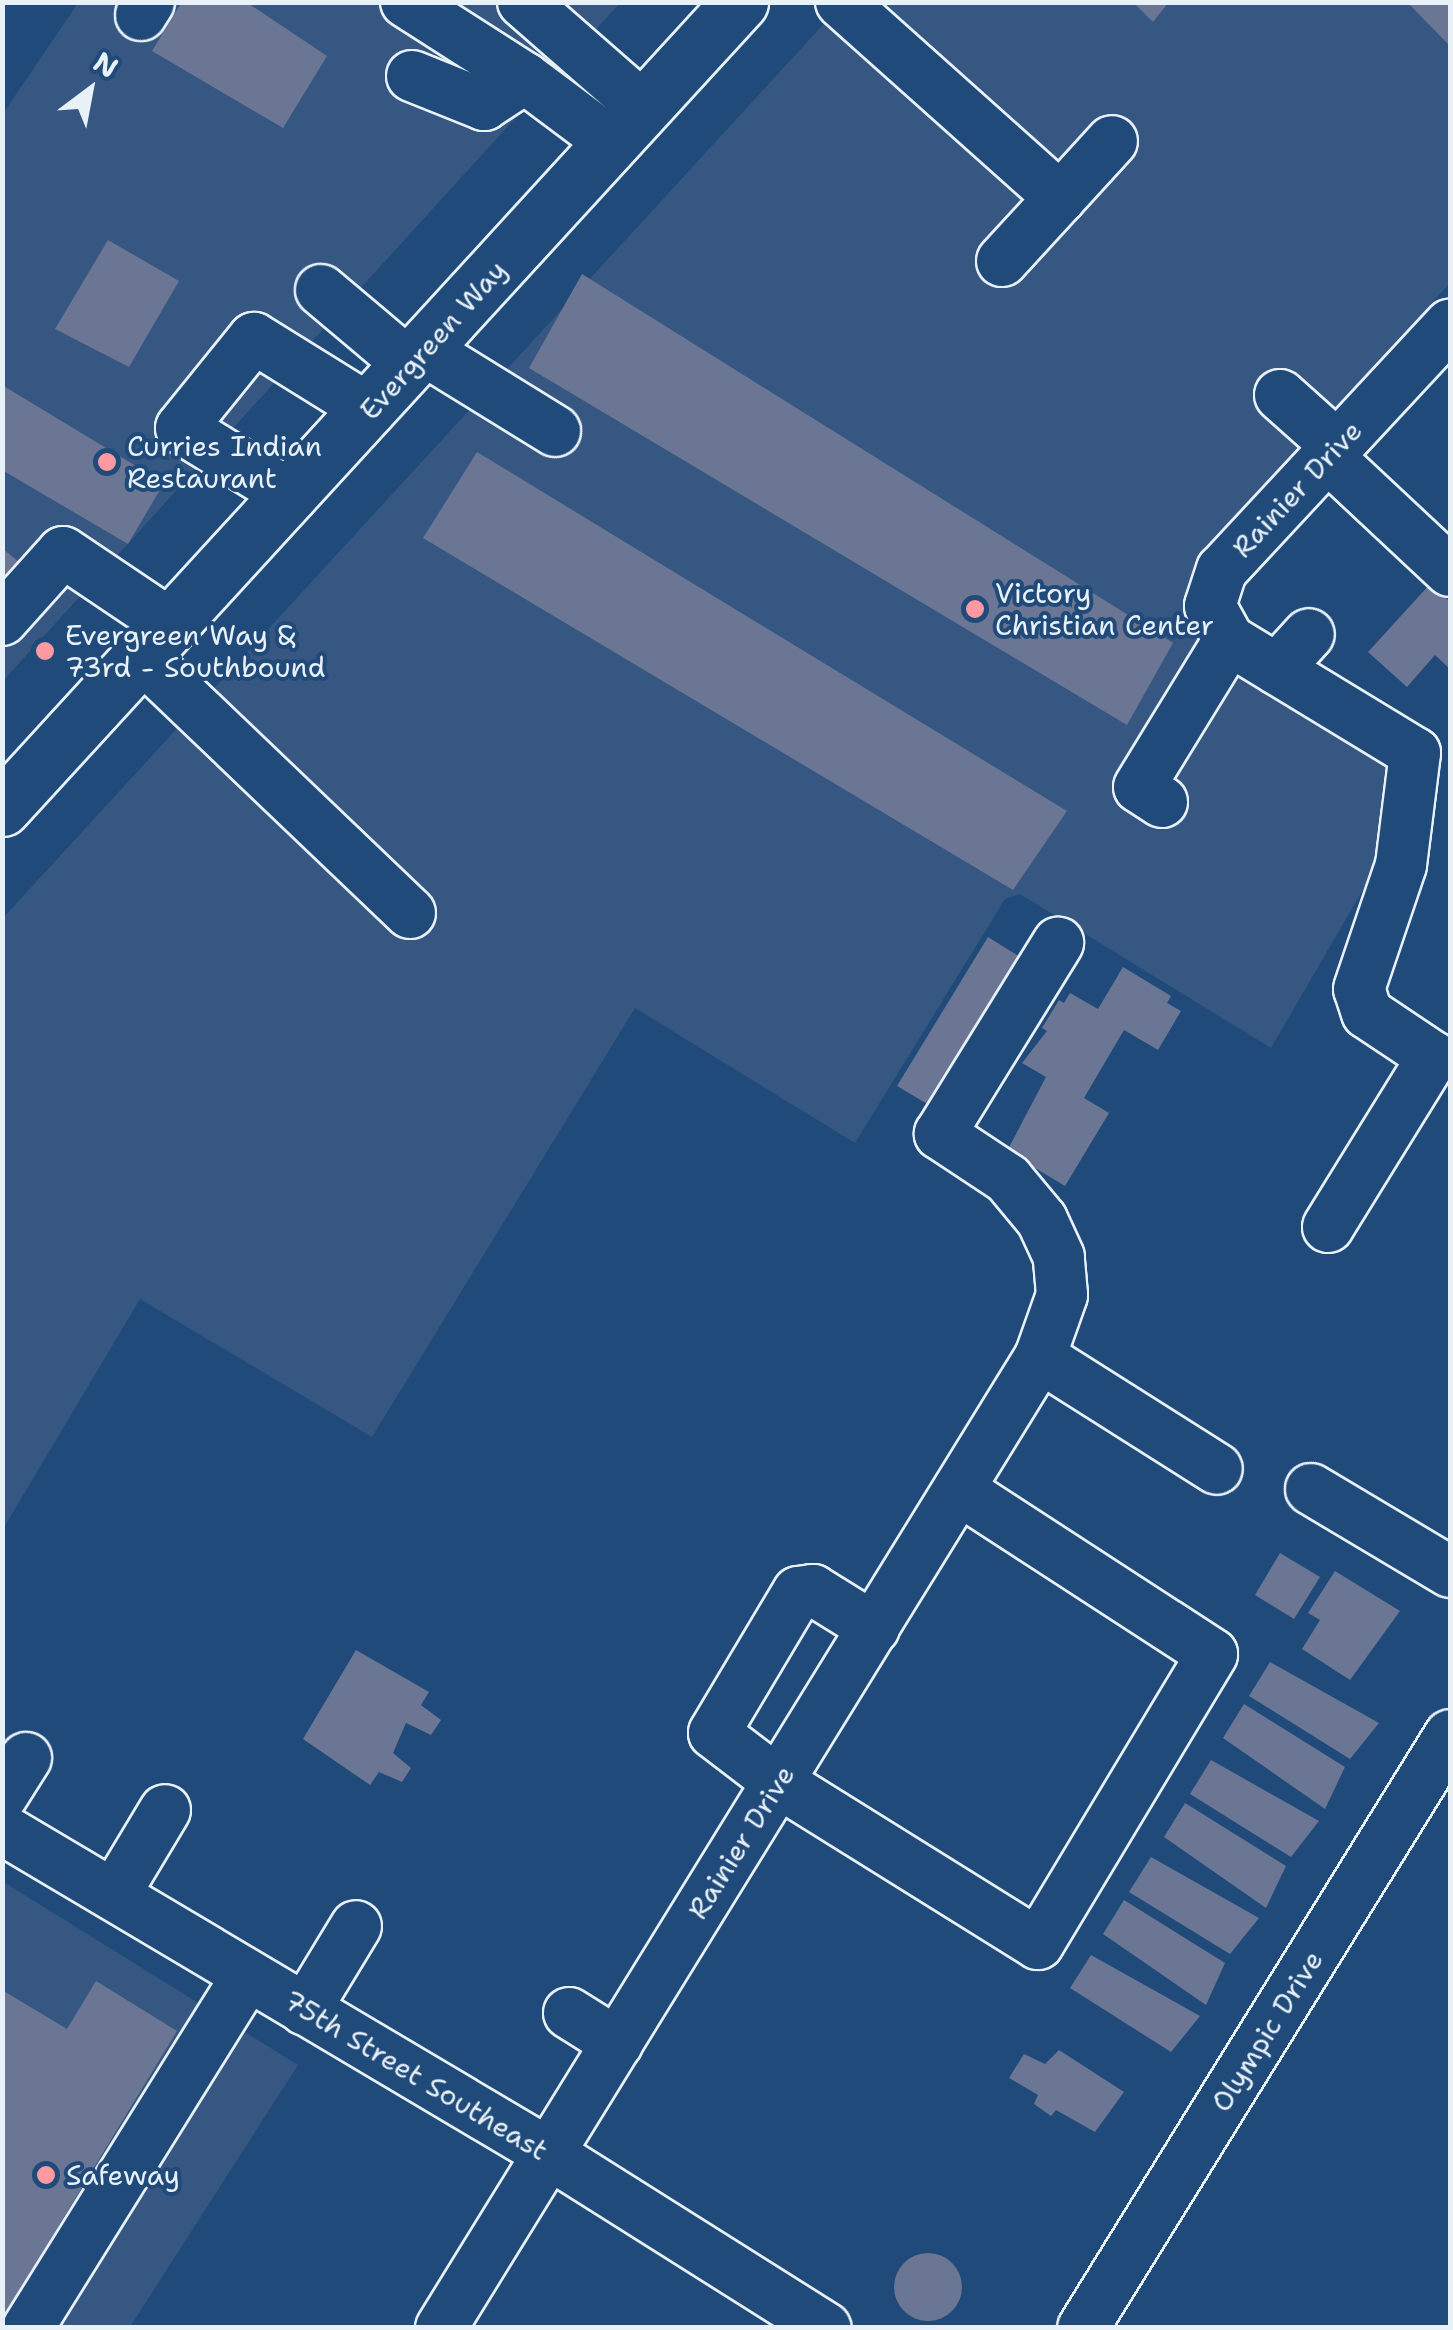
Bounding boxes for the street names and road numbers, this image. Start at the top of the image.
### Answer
street label: Evergreen Way [353,253,513,427]
street label: Rainier Drive [1225,414,1369,564]
street label: Rainier Drive [680,1759,802,1925]
street label: Olympic Drive [1204,1944,1330,2118]
street label: 75th Street Southeast [278,1983,554,2167]

